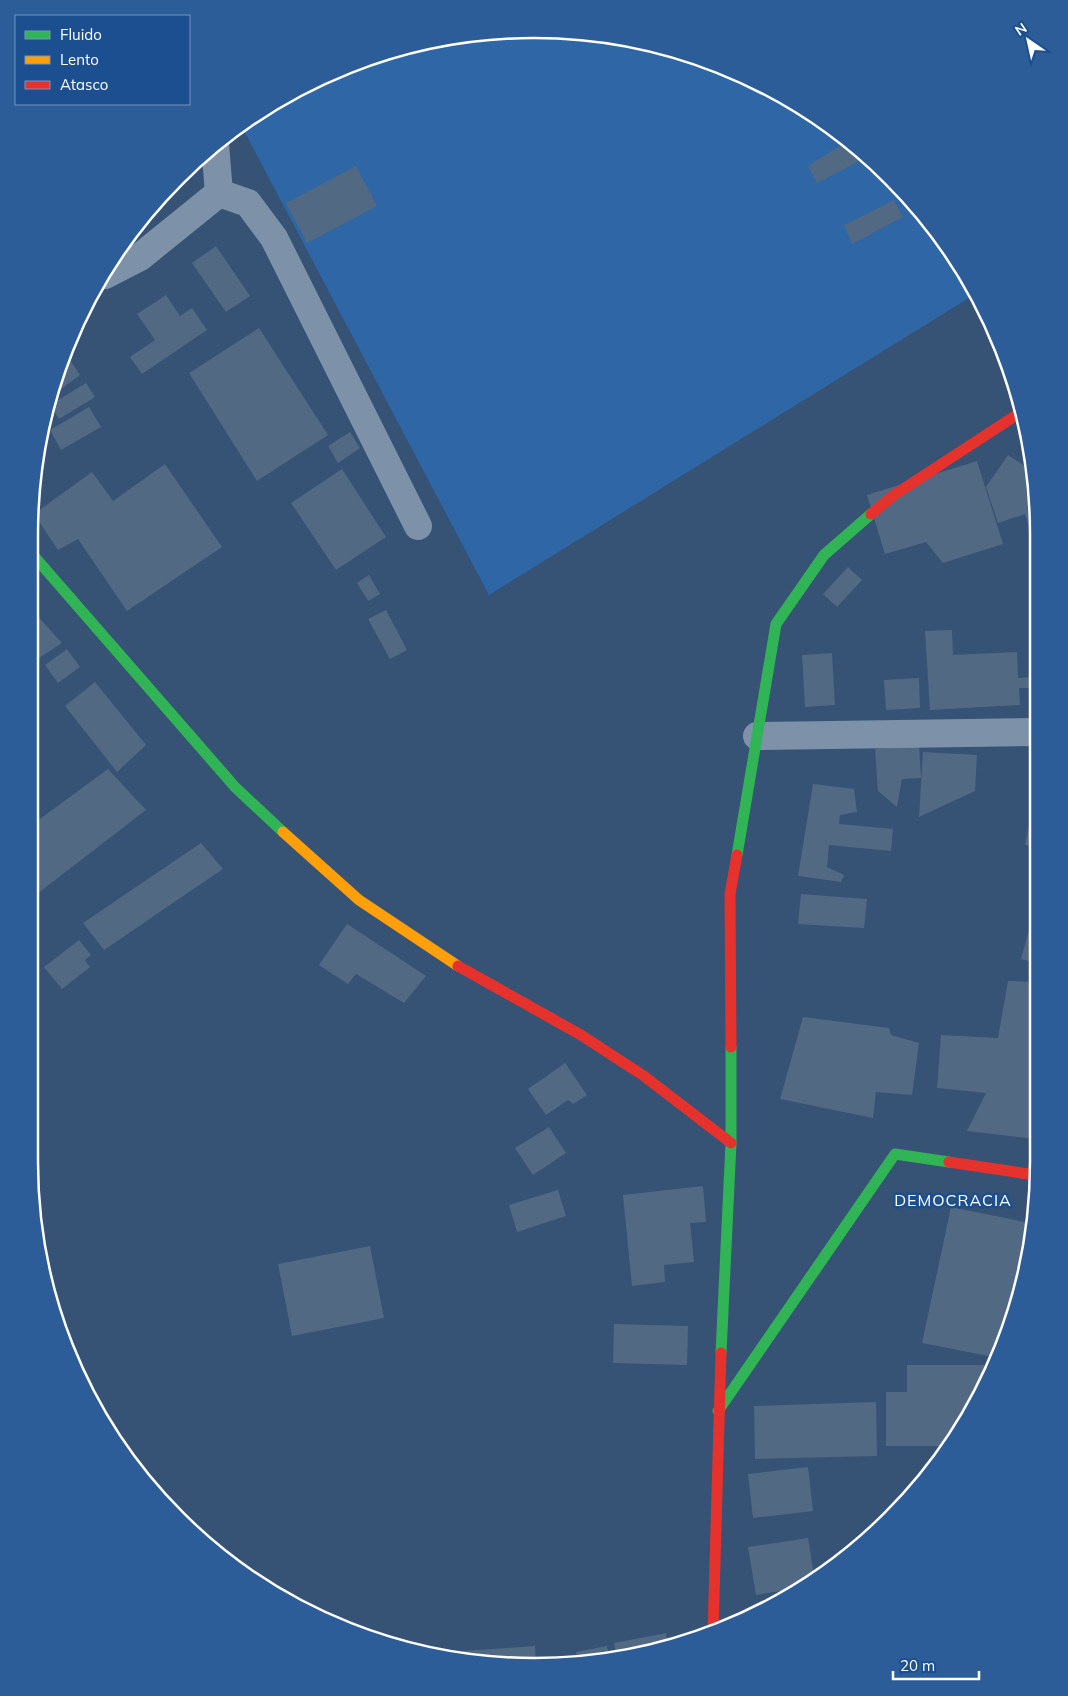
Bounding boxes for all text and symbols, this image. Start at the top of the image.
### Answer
legend [15,15,190,105]
north arrow [1003,15,1053,65]
text: N [1011,19,1030,40]
text: Fluido [60,25,102,44]
text: Lento [60,50,99,69]
text: Atasco [60,75,108,94]
district label: DEMOCRACIA [894,1190,1012,1210]
scale bar [893,1648,979,1680]
text: 20 m [900,1656,935,1675]

